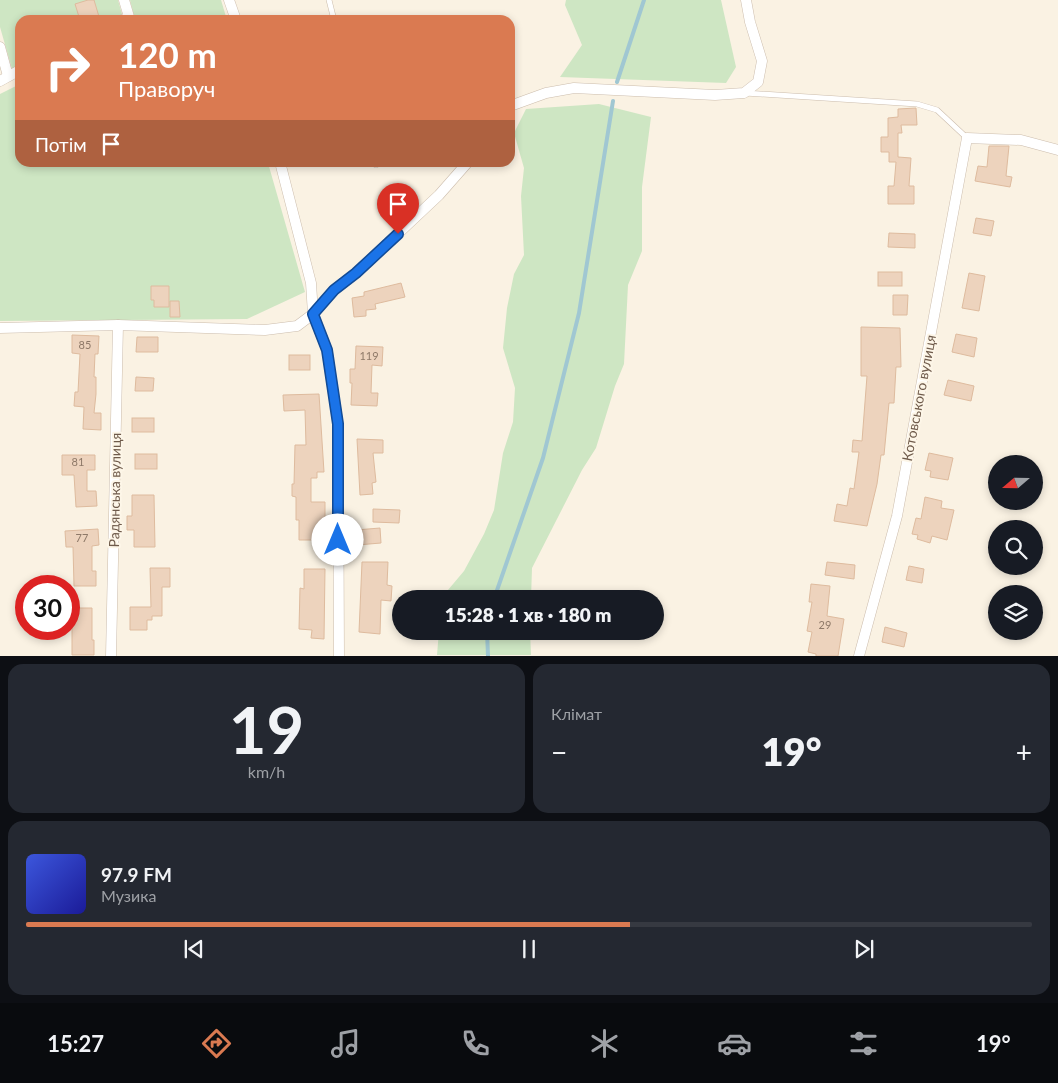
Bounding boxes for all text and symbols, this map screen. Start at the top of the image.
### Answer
text: 120 m [118,33,217,75]
icon: right [35,35,100,100]
text: Праворуч [118,75,215,102]
icon: arrive [97,130,125,158]
text: Потім [35,133,87,156]
pin [377,183,419,234]
icon: arrive [384,190,412,218]
street label: Котовського вулиця [898,333,939,463]
house number: 85 [79,338,91,351]
house number: 119 [359,349,379,362]
street label: Радянська вулиця [105,433,124,547]
house number: 81 [72,455,84,468]
north arrow [988,455,1042,510]
map controls [988,455,1043,640]
position arrow [311,513,363,565]
button: search [988,520,1043,575]
house number: 77 [76,531,88,544]
speed limit sign: 30 [15,575,80,640]
button: layers [988,585,1043,640]
text: 15:28 · 1 хв · 180 m [445,603,611,626]
house number: 29 [819,618,831,631]
text: 19 [229,690,304,768]
text: Клімат [551,704,602,723]
text: 19° [762,728,821,774]
text: − [551,735,567,769]
text: + [1016,735,1032,769]
text: km/h [248,762,285,781]
text: 97.9 FM [101,863,172,886]
text: Музика [101,886,157,905]
icon: previous [180,935,208,963]
icon: pause [515,935,543,963]
icon: next [850,935,878,963]
icon: directions [199,1026,234,1061]
icon: music [328,1026,363,1061]
icon: phone [458,1026,493,1061]
icon: climate [587,1026,622,1061]
icon: car [717,1026,752,1061]
icon: filters [846,1026,881,1061]
text: 15:27 [47,1030,104,1057]
text: 19° [976,1030,1011,1057]

